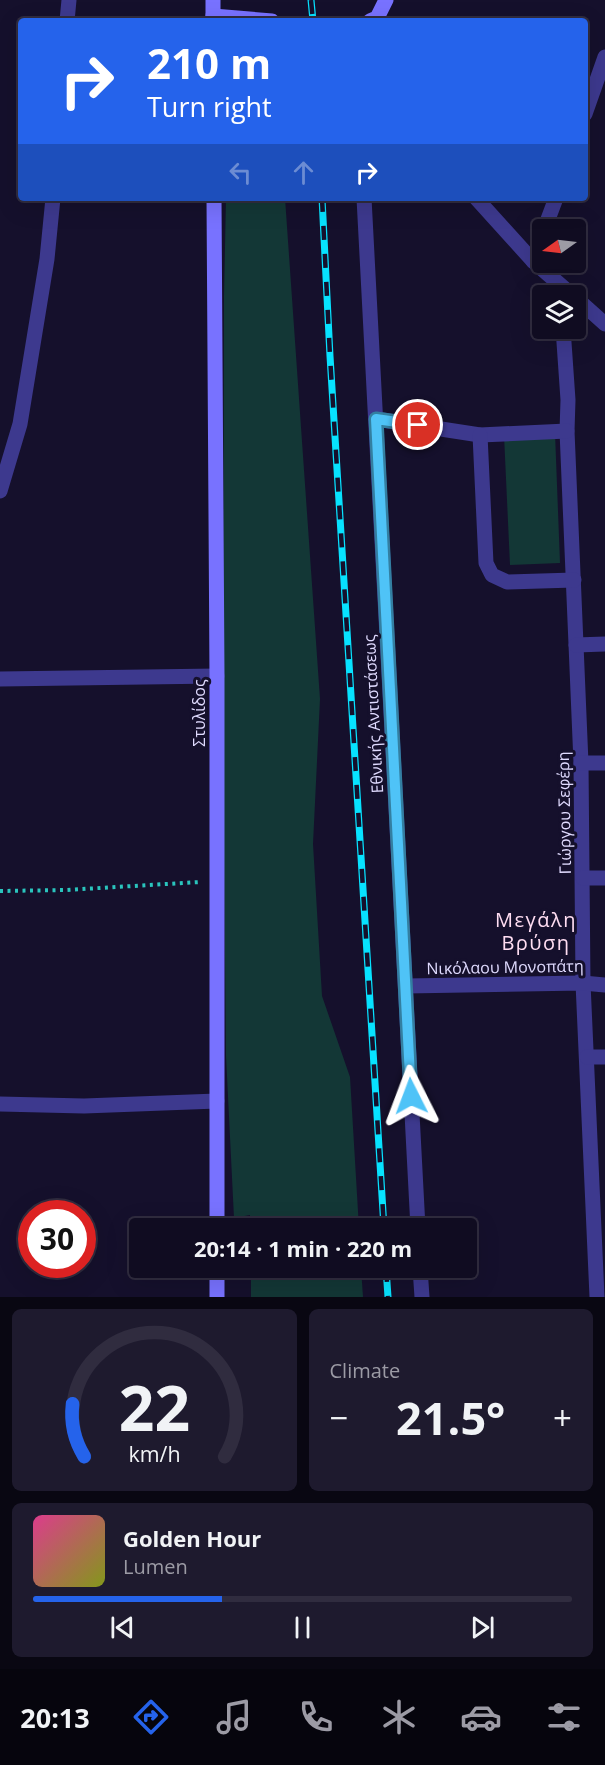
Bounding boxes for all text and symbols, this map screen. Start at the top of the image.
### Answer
text: 210 m [147,34,271,91]
icon: right [48,42,126,120]
text: Turn right [147,88,272,125]
icon: left [224,156,257,189]
icon: ahead [287,156,320,189]
icon: right [350,156,383,189]
north arrow [532,219,586,273]
map controls [532,219,586,339]
button: layers [532,285,586,339]
pin [392,399,443,450]
icon: arrive [401,408,434,441]
street label: Εθνικής Αντιστάσεως [358,634,388,794]
street label: Στυλίδος [188,679,210,747]
street label: Γιώργου Σεφέρη [552,751,576,875]
district label: Μεγάλη Βρύση [495,906,577,956]
street label: Νικόλαου Μονοπάτη [426,955,584,979]
position arrow [379,1064,443,1128]
speed limit sign: 30 [18,1200,96,1278]
text: 20:14 · 1 min · 220 m [194,1233,412,1263]
text: Climate [330,1357,400,1384]
text: 22 [119,1364,190,1449]
text: 21.5° [396,1387,505,1448]
text: − [330,1395,348,1440]
text: + [553,1395,572,1440]
text: km/h [128,1439,180,1468]
text: Golden Hour [123,1523,261,1553]
text: Lumen [123,1553,188,1580]
icon: previous [106,1611,139,1644]
icon: pause [286,1611,319,1644]
icon: next [466,1611,499,1644]
icon: directions [130,1696,172,1738]
icon: music [213,1696,255,1738]
icon: phone [295,1696,337,1738]
icon: climate [378,1696,420,1738]
icon: car [460,1696,502,1738]
icon: filters [543,1696,585,1738]
text: 20:13 [20,1699,90,1736]

